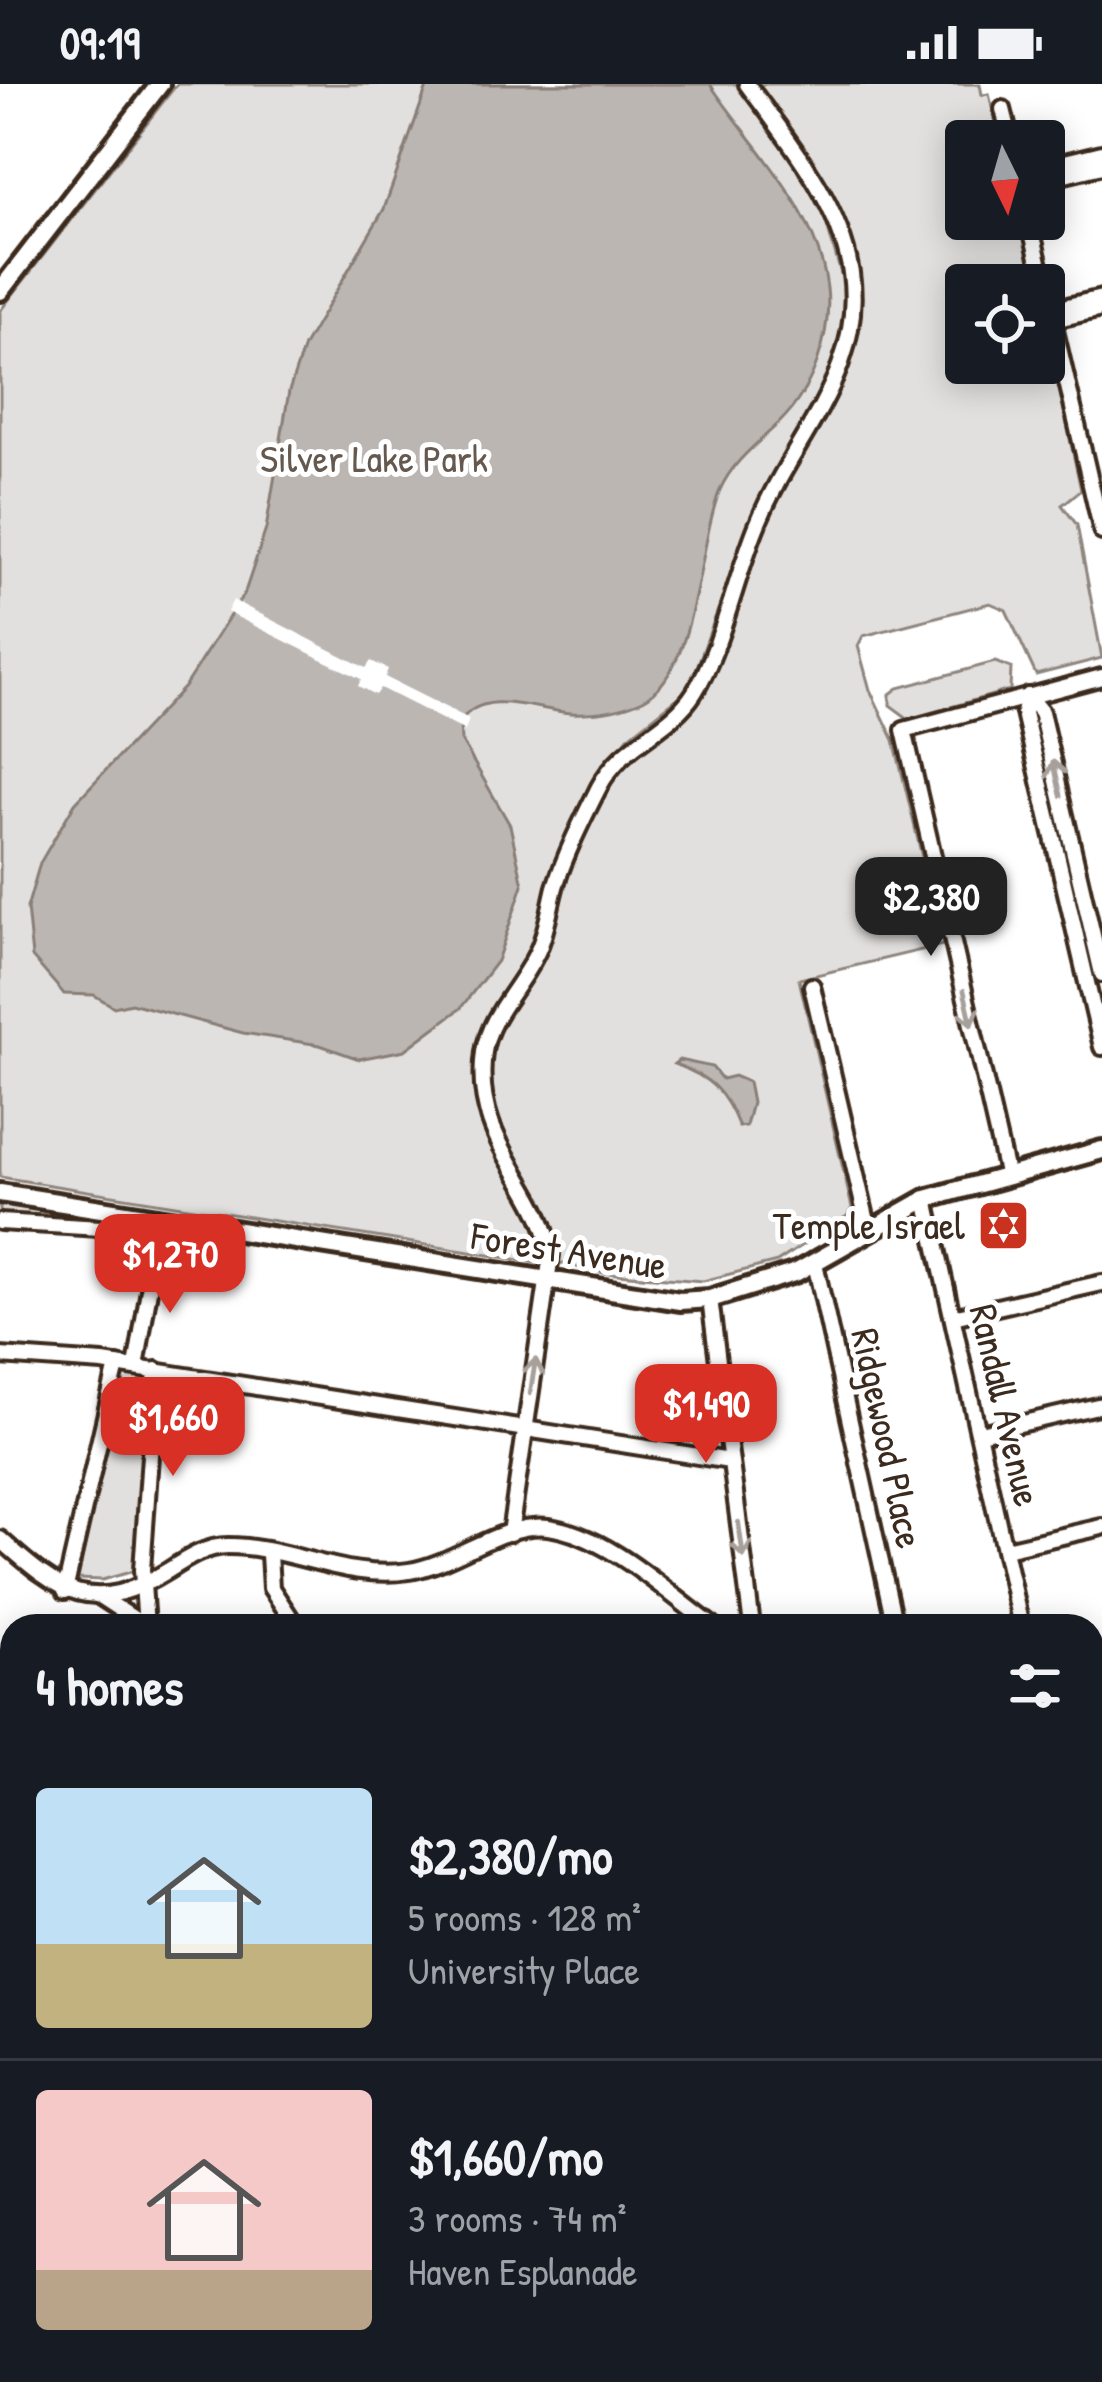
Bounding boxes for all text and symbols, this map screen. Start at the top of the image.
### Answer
text: 09:19 [60,12,140,73]
north arrow [945,120,1065,240]
map controls [945,120,1065,384]
button: locate [945,264,1065,384]
park label: Silver Lake Park [260,431,488,484]
one-way arrow [1044,760,1067,798]
pin: $2,380 [833,857,1029,959]
text: $2,380 [882,869,980,922]
one-way arrow [958,989,980,1027]
synagogue icon: Temple Israel [976,1197,1032,1253]
place label: Temple Israel [773,1198,966,1251]
street label: Forest Avenue [467,1208,671,1291]
pin: $1,270 [72,1214,268,1316]
text: $1,270 [122,1226,218,1279]
street label: Randall Avenue [958,1299,1055,1511]
street label: Ridgewood Place [839,1323,938,1553]
one-way arrow [523,1358,546,1397]
pin: $1,490 [608,1364,804,1466]
text: $1,490 [662,1376,750,1429]
pin: $1,660 [75,1377,271,1479]
text: $1,660 [128,1389,218,1442]
one-way arrow [730,1520,752,1559]
text: 4 homes [36,1652,183,1721]
icon: filters [1002,1653,1068,1719]
text: $2,380/mo [408,1821,613,1890]
icon: home [132,1836,276,1980]
text: 5 rooms · 128 m² [408,1890,641,1943]
text: University Place [408,1943,640,1996]
text: $1,660/mo [408,2122,603,2191]
icon: home [132,2138,276,2282]
text: 3 rooms · 74 m² [408,2191,627,2244]
text: Haven Esplanade [408,2244,638,2297]

